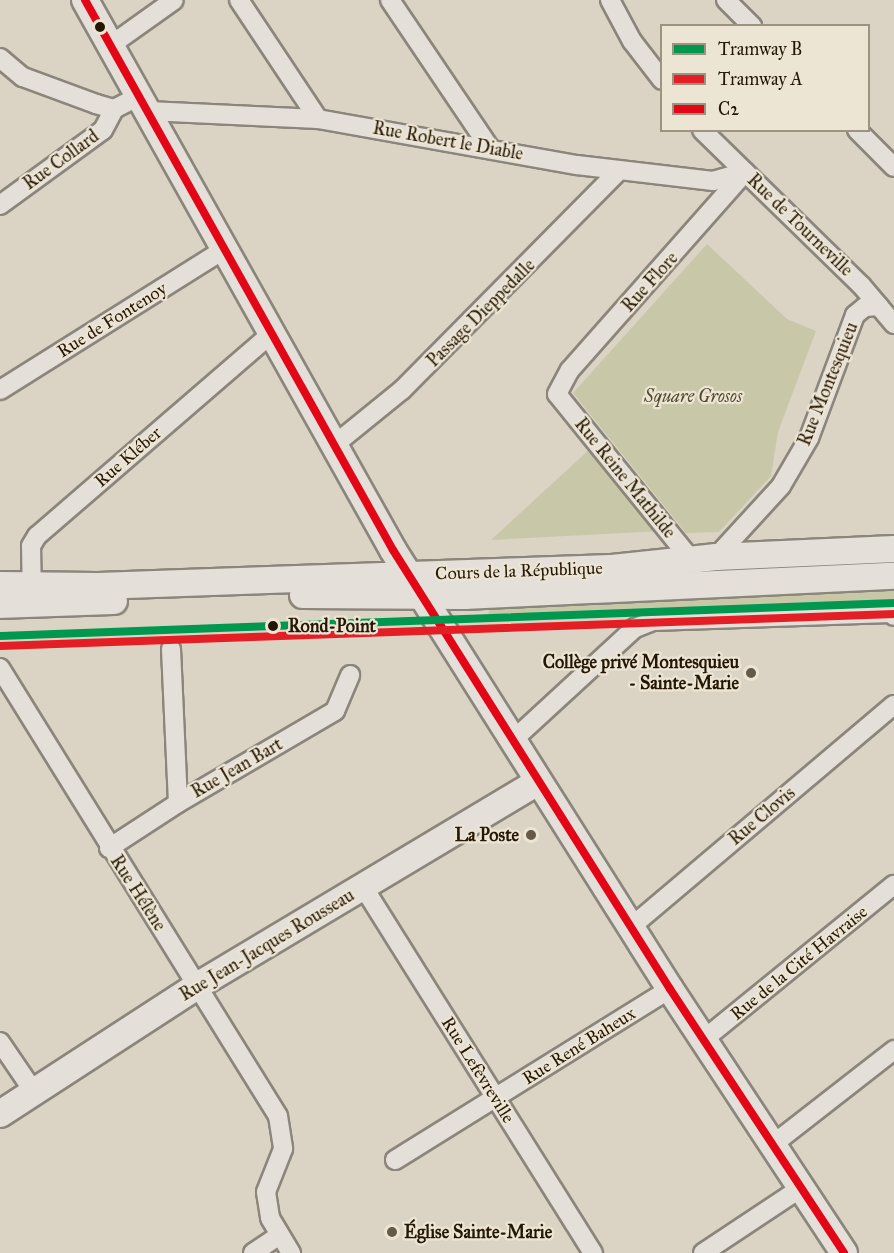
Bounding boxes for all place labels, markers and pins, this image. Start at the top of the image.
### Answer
unlabelled marker [94,21,106,33]
place label: Rond-Point [288,615,376,637]
marker: Rond-Point [263,616,283,636]
place label: Collège privé Montesquieu - Sainte-Marie [543,652,739,694]
marker: Collège privé Montesquieu - Sainte-Marie [744,666,758,680]
place label: La Poste [455,824,519,846]
marker: La Poste [524,828,538,842]
place label: Église Sainte-Marie [404,1221,552,1243]
marker: Église Sainte-Marie [385,1225,399,1239]

